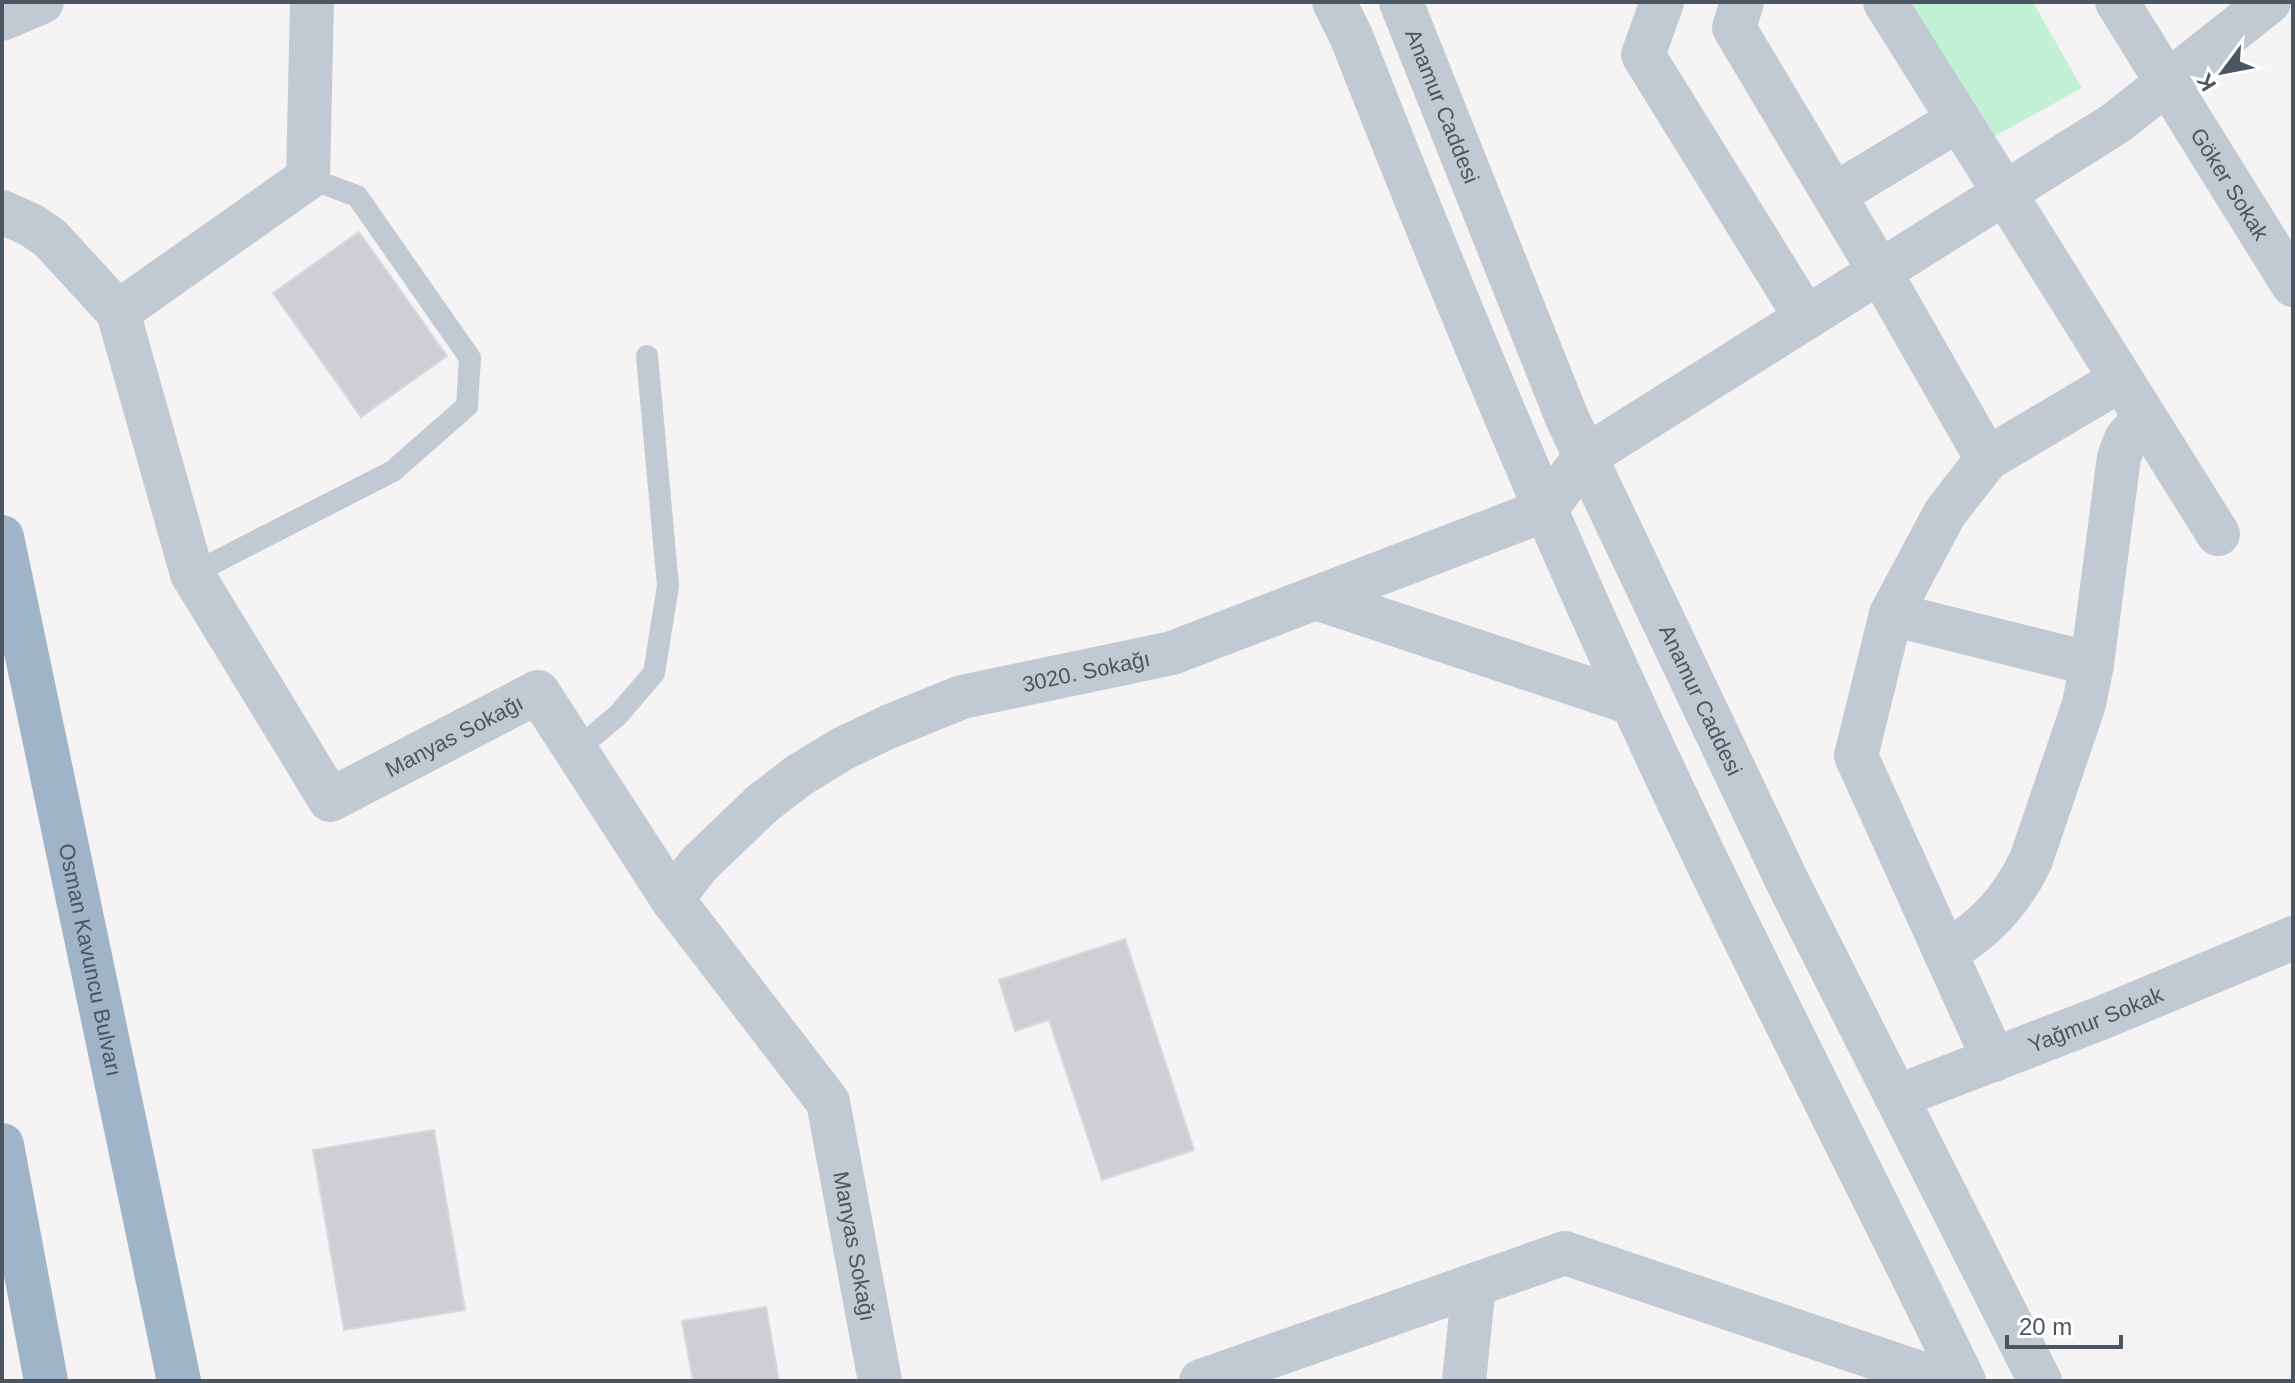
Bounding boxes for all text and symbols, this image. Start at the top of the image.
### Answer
street label: Anamur Caddesi [1400,25,1484,187]
north arrow [2183,32,2263,112]
text: K [2192,69,2221,96]
street label: Göker Sokak [2185,123,2274,245]
street label: Anamur Caddesi [1654,621,1747,780]
street label: 3020. Sokağı [1020,646,1152,697]
street label: Manyas Sokağı [381,690,527,782]
street label: Osman Kavuncu Bulvarı [54,841,127,1079]
street label: Yağmur Sokak [2025,981,2168,1058]
street label: Manyas Sokağı [828,1169,881,1323]
scale bar [2007,1299,2121,1349]
text: 20 m [2019,1313,2072,1340]

